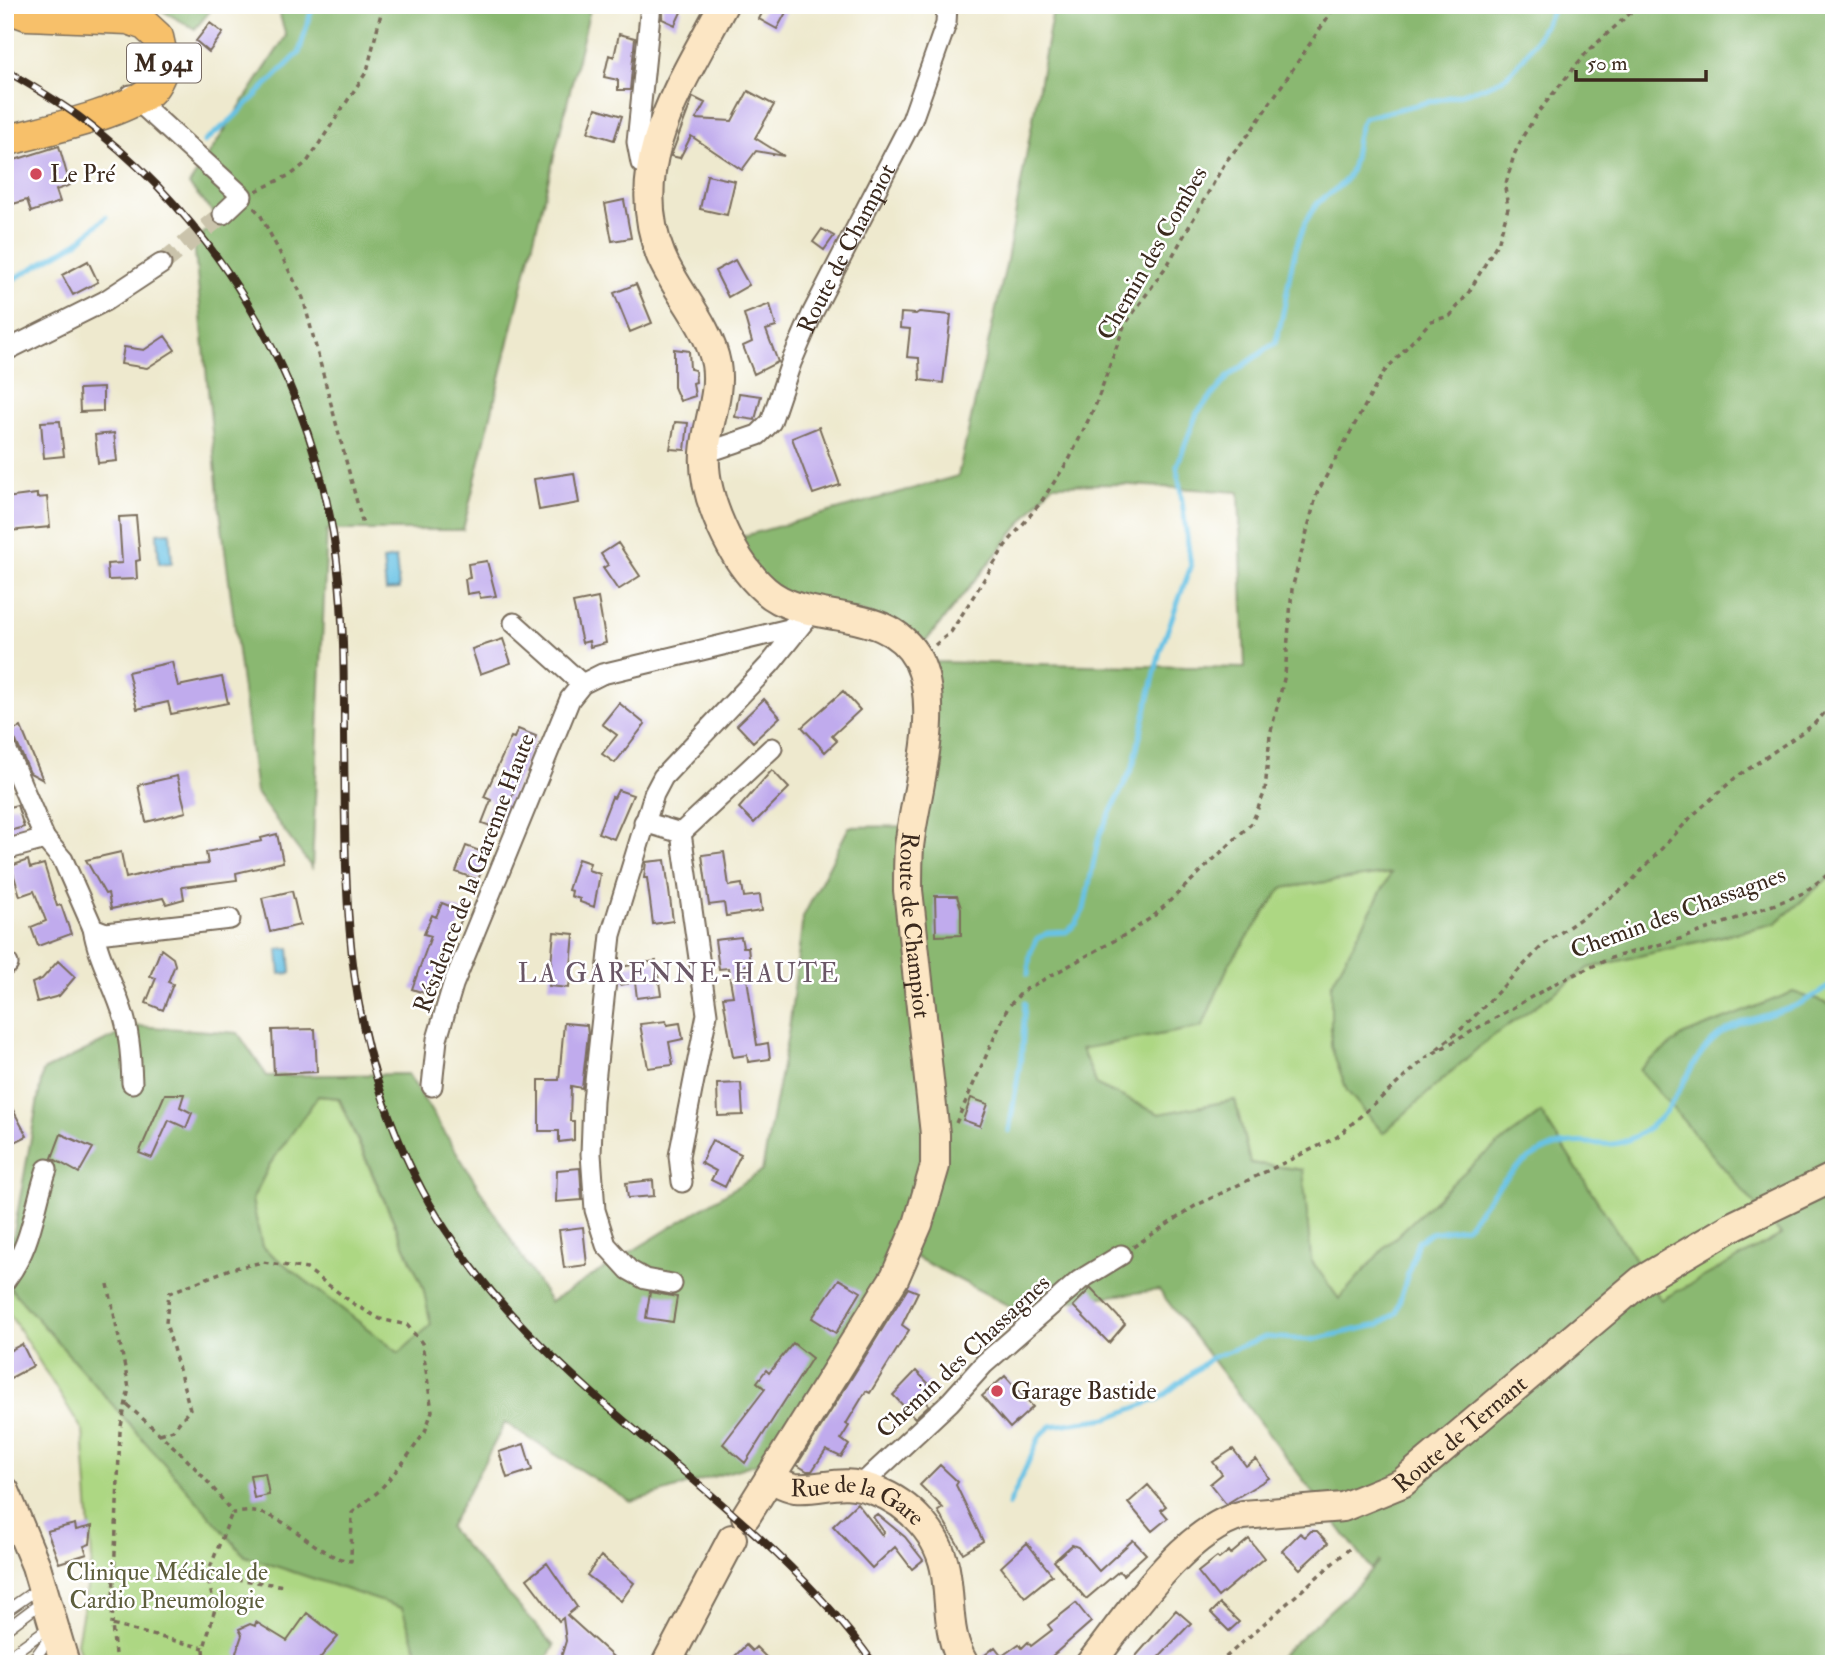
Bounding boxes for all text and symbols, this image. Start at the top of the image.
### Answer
scale bar [1576,38,1706,82]
road number: M 941 [127,44,201,82]
text: 50 m [1587,50,1628,77]
street label: Route de Champiot [791,158,903,338]
place label: Le Pré [50,159,116,190]
street label: Chemin des Combes [1090,161,1215,346]
marker: Le Pré [28,166,44,182]
street label: Résidence de la Garenne Haute [407,729,542,1017]
street label: Route de Champiot [892,830,937,1020]
street label: Chemin des Chassagnes [1566,859,1790,966]
district label: LA GARENNE-HAUTE [518,958,840,990]
street label: Chemin des Chassagnes [870,1268,1057,1445]
street label: Route de Ternant [1387,1369,1534,1500]
place label: Garage Bastide [1011,1376,1156,1407]
marker: Garage Bastide [989,1383,1005,1399]
street label: Rue de la Gare [790,1469,931,1533]
park label: Clinique Médicale de Cardio Pneumologie [66,1557,268,1616]

